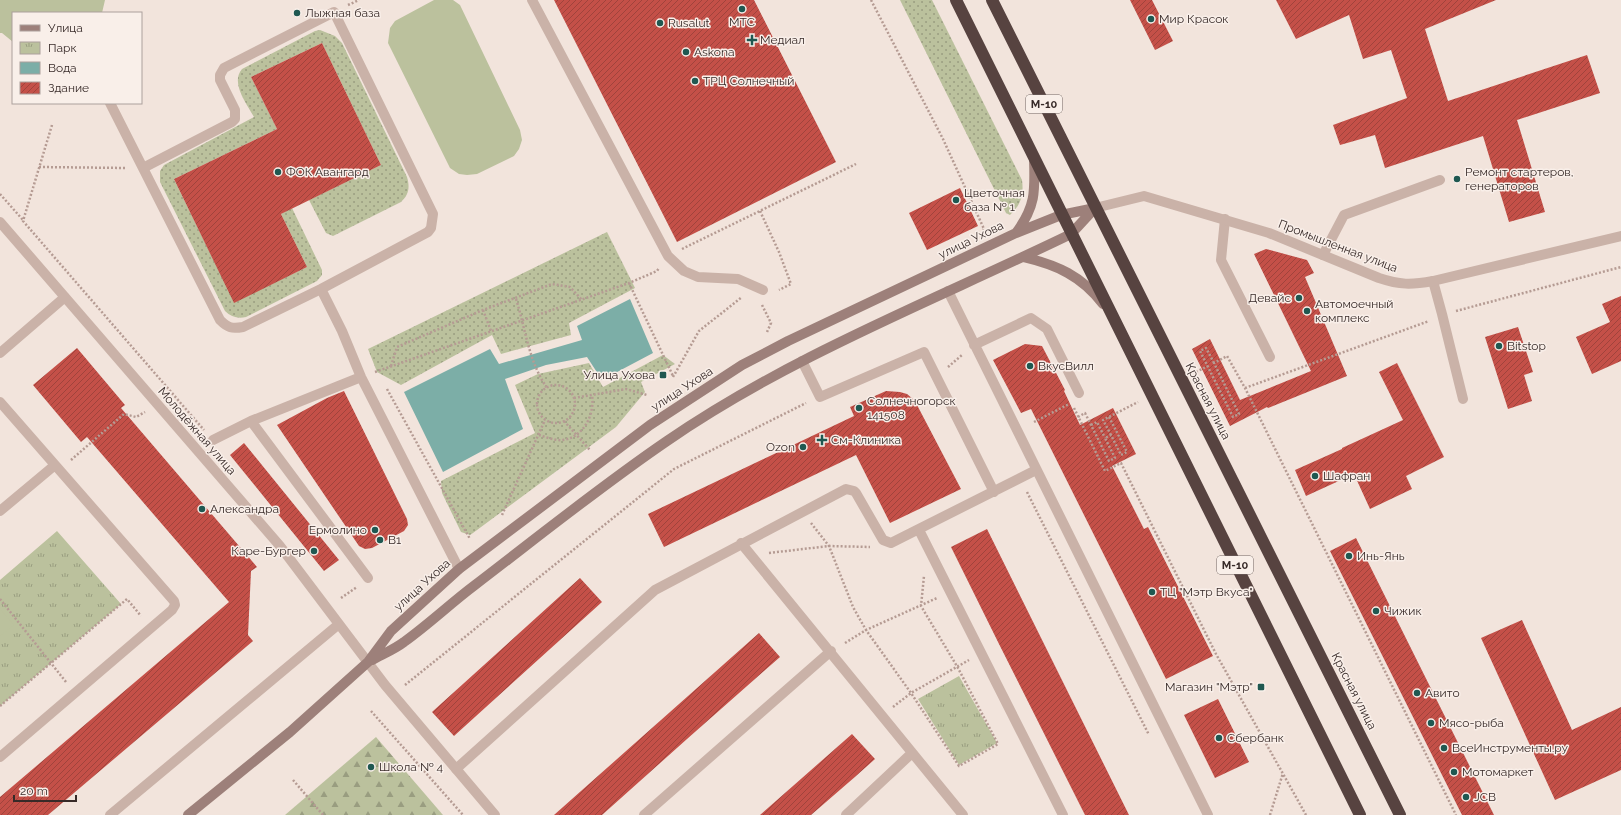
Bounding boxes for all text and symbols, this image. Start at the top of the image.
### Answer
marker: МТС [737,4,747,14]
place label: Лыжная база [305,6,380,20]
marker: Лыжная база [292,8,302,18]
legend [12,12,142,104]
place label: Мир Красок [1159,12,1229,26]
marker: Мир Красок [1146,14,1156,24]
place label: МТС [729,15,755,29]
place label: Rusalut [668,16,710,30]
marker: Rusalut [655,18,665,28]
text: Улица [48,21,83,35]
place label: Медиал [760,33,805,47]
marker: Медиал [747,35,757,45]
text: Парк [48,41,77,55]
place label: Askona [694,45,735,59]
marker: Askona [681,47,691,57]
text: Вода [48,61,77,75]
place label: ТРЦ Солнечный [703,74,794,88]
marker: ТРЦ Солнечный [690,76,700,86]
text: Здание [48,81,89,95]
road number: М-10 [1026,95,1062,113]
place label: ФОК Авангард [286,165,369,179]
place label: Ремонт стартеров, генераторов [1465,165,1574,193]
marker: ФОК Авангард [273,167,283,177]
marker: Ремонт стартеров, генераторов [1452,174,1462,184]
place label: Цветочная база № 1 [964,186,1025,214]
marker: Цветочная база № 1 [951,195,961,205]
street label: Промышленная улица [1276,217,1400,275]
street label: улица Ухова [936,218,1006,262]
place label: Девайс [1248,291,1291,305]
marker: Девайс [1294,293,1304,303]
place label: Автомоечный комплекс [1315,297,1393,325]
marker: Автомоечный комплекс [1302,306,1312,316]
place label: Bitstop [1507,339,1546,353]
marker: Bitstop [1494,341,1504,351]
place label: ВкусВилл [1038,359,1094,373]
street label: Красная улица [1183,360,1233,442]
marker: ВкусВилл [1025,361,1035,371]
street label: улица Ухова [649,364,715,414]
place label: Улица Ухова [584,368,655,382]
marker: Улица Ухова [658,370,668,380]
street label: Молодёжная улица [155,384,239,478]
place label: Солнечногорск 141508 [867,394,956,422]
marker: Солнечногорск 141508 [854,403,864,413]
place label: См-Клиника [831,433,901,447]
marker: См-Клиника [816,434,828,446]
place label: Ozon [766,440,795,454]
marker: Ozon [798,442,808,452]
place label: Шафран [1323,469,1370,483]
marker: Шафран [1310,471,1320,481]
place label: Александра [210,502,279,516]
marker: Александра [197,504,207,514]
place label: Ермолино [309,523,367,537]
marker: Ермолино [370,525,380,535]
place label: В1 [388,533,401,547]
marker: В1 [375,535,385,545]
place label: Каре-Бургер [231,544,306,558]
marker: Каре-Бургер [309,546,319,556]
place label: Инь-Янь [1357,549,1405,563]
marker: Инь-Янь [1344,551,1354,561]
street label: улица Ухова [391,556,453,614]
road number: М-10 [1217,556,1253,574]
place label: ТЦ "Мэтр Вкуса" [1160,585,1253,599]
marker: ТЦ "Мэтр Вкуса" [1147,587,1157,597]
place label: Чижик [1384,604,1422,618]
marker: Чижик [1371,606,1381,616]
street label: Красная улица [1329,650,1379,732]
place label: Магазин "Мэтр" [1165,680,1253,694]
marker: Магазин "Мэтр" [1256,682,1266,692]
place label: Авито [1425,686,1460,700]
marker: Авито [1412,688,1422,698]
place label: Мясо-рыба [1439,716,1504,730]
marker: Мясо-рыба [1426,718,1436,728]
place label: Сбербанк [1227,731,1284,745]
marker: Сбербанк [1214,733,1224,743]
place label: ВсеИнструменты.ру [1452,741,1568,755]
marker: ВсеИнструменты.ру [1439,743,1449,753]
place label: Школа № 4 [379,760,444,774]
marker: Школа № 4 [366,762,376,772]
place label: Мотомаркет [1462,765,1534,779]
marker: Мотомаркет [1449,767,1459,777]
scale bar [14,777,76,803]
text: 20 m [20,784,48,798]
place label: JCB [1474,790,1496,804]
marker: JCB [1461,792,1471,802]

